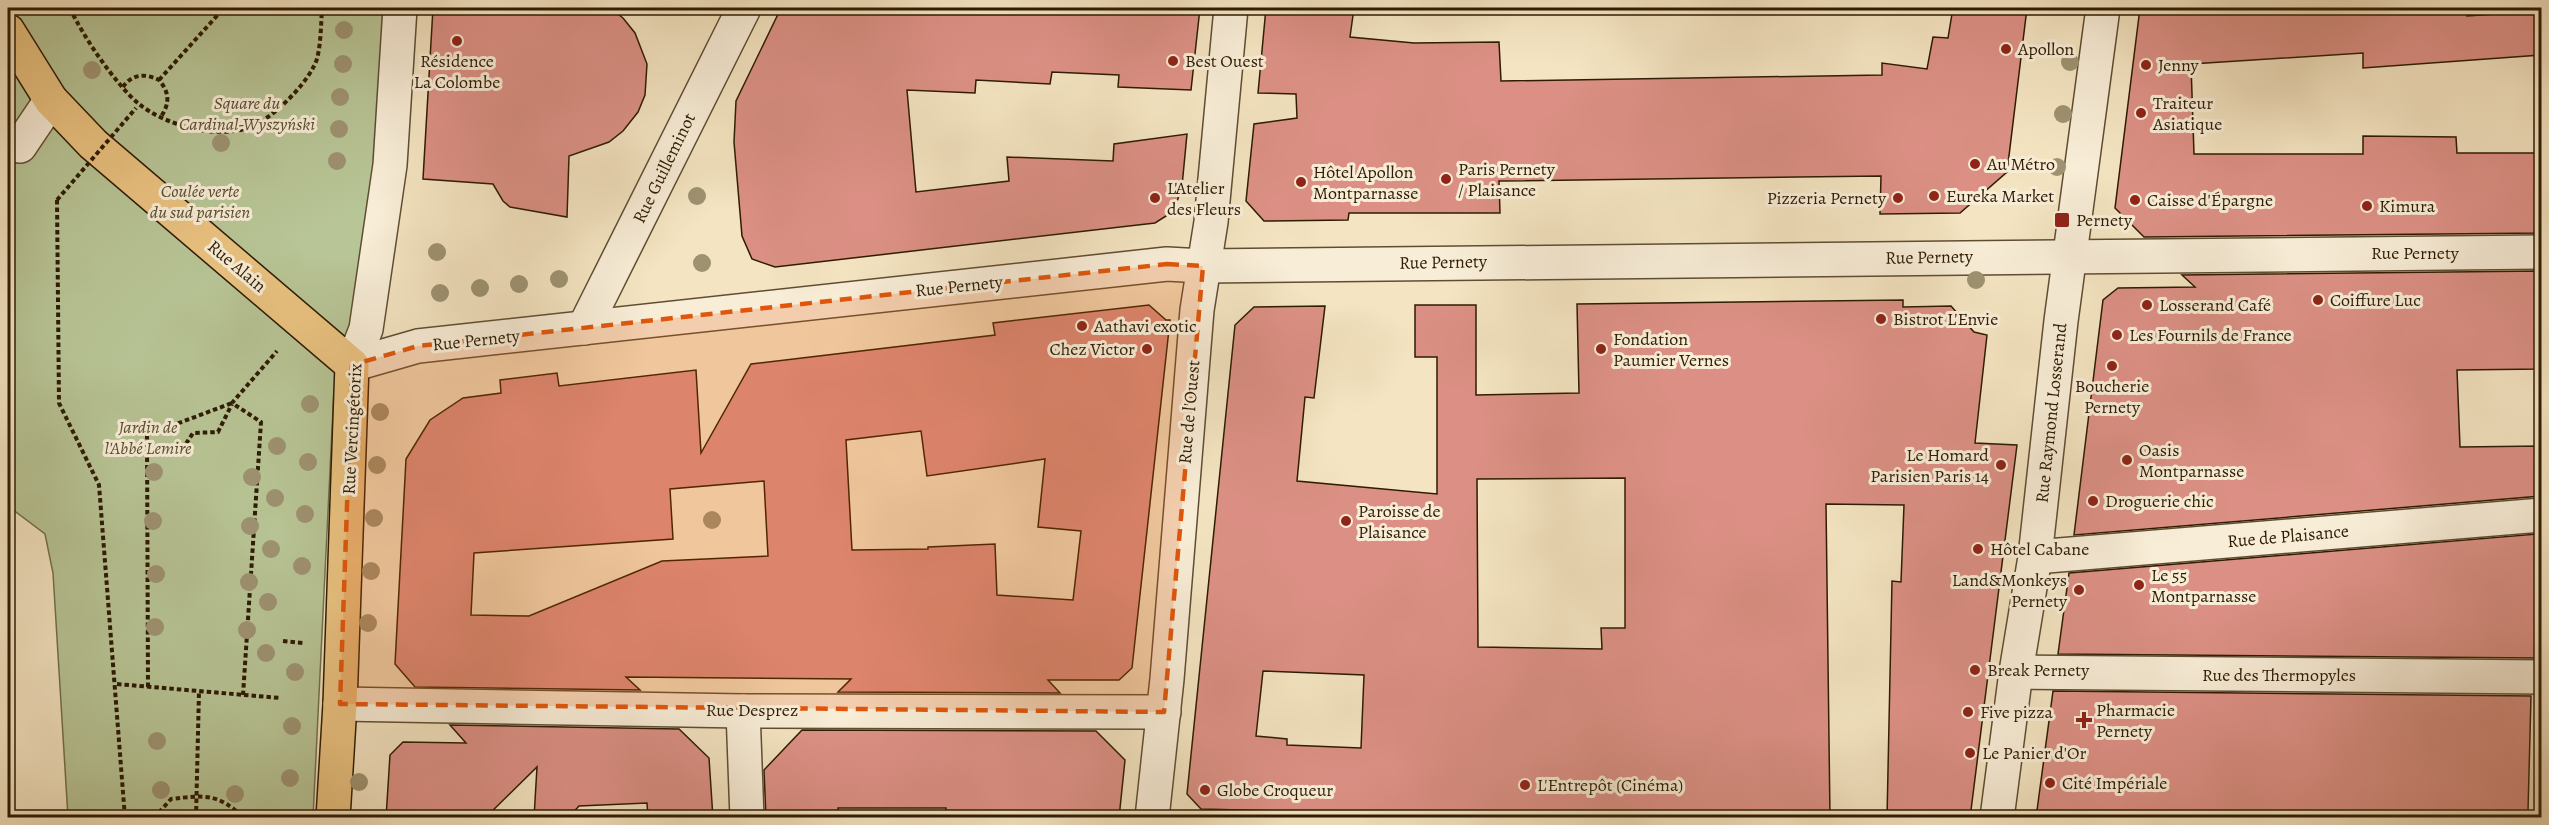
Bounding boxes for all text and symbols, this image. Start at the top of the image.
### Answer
marker: Résidence La Colombe [450,34,464,48]
place label: Apollon [2017,37,2074,61]
marker: Apollon [1999,42,2013,56]
place label: Résidence La Colombe [414,49,500,94]
place label: Best Ouest [1185,49,1264,73]
place label: Jenny [2158,53,2200,77]
marker: Best Ouest [1166,54,1180,68]
marker: Jenny [2139,58,2153,72]
park label: Square du Cardinal-Wyszyński [179,91,315,136]
place label: Traiteur Asiatique [2152,91,2222,136]
marker: Traiteur Asiatique [2134,106,2148,120]
street label: Rue Guilleminot [627,109,701,227]
place label: Au Métro [1986,152,2055,176]
place label: Paris Pernety / Plaisance [1458,157,1556,202]
marker: Au Métro [1968,157,1982,171]
place label: Hôtel Apollon Montparnasse [1313,160,1418,205]
marker: Paris Pernety / Plaisance [1439,172,1453,186]
marker: Hôtel Apollon Montparnasse [1294,175,1308,189]
place label: L'Atelier des Fleurs [1167,176,1241,221]
park label: Coulée verte du sud parisien [150,179,250,224]
place label: Eureka Market [1946,184,2054,208]
place label: Pizzeria Pernety [1767,186,1887,210]
place label: Caisse d'Épargne [2147,188,2273,212]
marker: Eureka Market [1927,189,1941,203]
marker: L'Atelier des Fleurs [1148,191,1162,205]
marker: Pizzeria Pernety [1891,191,1905,205]
marker: Caisse d'Épargne [2128,193,2142,207]
place label: Kimura [2379,194,2436,218]
marker: Kimura [2360,199,2374,213]
place label: Pernety [2076,208,2133,232]
marker: Pernety [2053,211,2071,229]
street label: Rue Alain [203,234,272,298]
street label: Rue Pernety [2371,241,2460,265]
street label: Rue Pernety [1885,244,1974,270]
street label: Rue Pernety [1399,249,1488,275]
street label: Rue Pernety [914,269,1005,303]
place label: Coiffure Luc [2330,288,2421,312]
place label: Losserand Café [2159,293,2271,317]
marker: Coiffure Luc [2311,293,2325,307]
marker: Losserand Café [2140,298,2154,312]
place label: Bistrot L'Envie [1893,307,1998,331]
marker: Bistrot L'Envie [1874,312,1888,326]
place label: Aathavi exotic [1093,314,1197,338]
marker: Aathavi exotic [1075,319,1089,333]
street label: Rue Raymond Losserand [2030,321,2072,504]
street label: Rue Pernety [431,323,522,357]
place label: Les Fournils de France [2129,323,2292,347]
place label: Fondation Paumier Vernes [1613,327,1729,372]
marker: Les Fournils de France [2110,328,2124,342]
place label: Chez Victor [1049,337,1135,361]
marker: Chez Victor [1140,342,1154,356]
marker: Fondation Paumier Vernes [1594,342,1608,356]
street label: Rue de l'Ouest [1173,359,1205,465]
marker: Boucherie Pernety [2105,359,2119,373]
street label: Rue Vercingétorix [337,362,367,495]
place label: Boucherie Pernety [2075,374,2149,419]
park label: Jardin de l'Abbé Lemire [104,415,192,460]
place label: Oasis Montparnasse [2139,438,2244,483]
place label: Le Homard Parisien Paris 14 [1870,443,1989,488]
marker: Oasis Montparnasse [2120,453,2134,467]
marker: Le Homard Parisien Paris 14 [1994,458,2008,472]
place label: Droguerie chic [2105,489,2214,513]
marker: Droguerie chic [2086,494,2100,508]
place label: Paroisse de Plaisance [1358,499,1441,544]
marker: Paroisse de Plaisance [1339,514,1353,528]
street label: Rue de Plaisance [2226,519,2350,553]
place label: Hôtel Cabane [1990,537,2089,561]
marker: Hôtel Cabane [1971,542,1985,556]
place label: Le 55 Montparnasse [2151,563,2256,608]
place label: Land&Monkeys Pernety [1952,568,2068,613]
marker: Le 55 Montparnasse [2132,578,2146,592]
marker: Land&Monkeys Pernety [2072,583,2086,597]
place label: Break Pernety [1987,658,2090,682]
marker: Break Pernety [1968,663,1982,677]
street label: Rue des Thermopyles [2202,663,2356,687]
street label: Rue Desprez [706,698,798,722]
place label: Pharmacie Pernety [2096,698,2175,743]
place label: Five pizza [1980,700,2053,724]
marker: Five pizza [1961,705,1975,719]
marker: Pharmacie Pernety [2077,713,2091,727]
place label: Le Panier d'Or [1982,741,2086,765]
marker: Le Panier d'Or [1963,746,1977,760]
place label: Cité Impériale [2062,771,2167,795]
place label: L'Entrepôt (Cinéma) [1537,773,1683,797]
marker: Cité Impériale [2043,776,2057,790]
place label: Globe Croqueur [1217,778,1333,802]
marker: L'Entrepôt (Cinéma) [1518,778,1532,792]
marker: Globe Croqueur [1198,783,1212,797]

